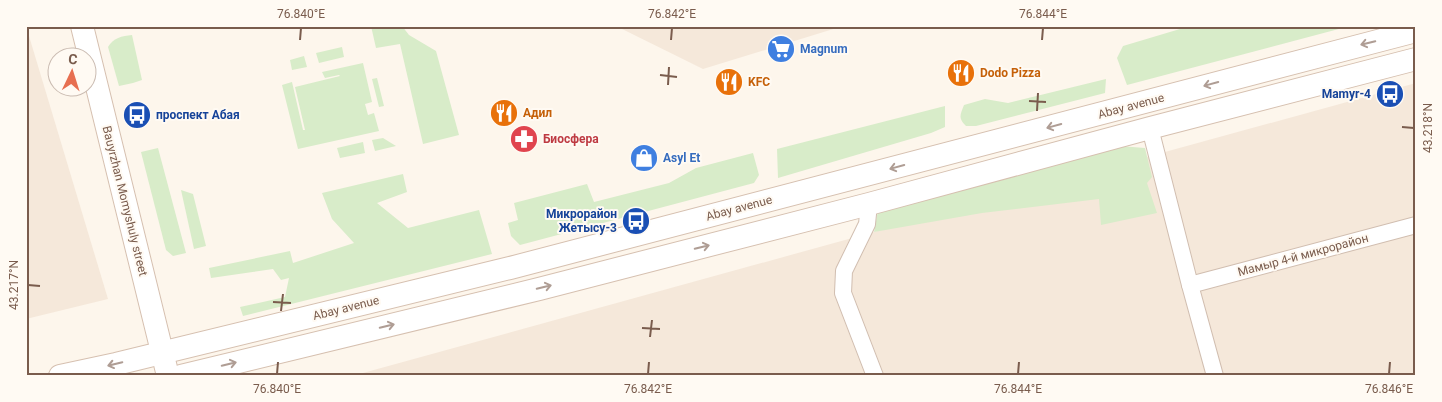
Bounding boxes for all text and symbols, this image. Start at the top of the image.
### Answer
text: 76.840°E [277,7,325,21]
text: 76.842°E [648,7,696,21]
text: 76.844°E [1019,7,1067,21]
supermarket icon: Magnum [766,34,796,64]
one-way arrow [1361,39,1377,48]
place label: Magnum [800,42,848,56]
north arrow [48,48,98,98]
text: С [68,51,78,67]
restaurant icon: Dodo Pizza [946,58,976,88]
place label: Dodo Pizza [980,66,1041,80]
restaurant icon: KFC [714,67,744,97]
place label: KFC [748,75,770,89]
bus stop icon: Mamyr-4 [1375,79,1405,109]
one-way arrow [1204,80,1220,89]
place label: Mamyr-4 [1322,87,1371,101]
street label: Abay avenue [1096,90,1166,122]
restaurant icon: Адил [489,98,519,128]
bus stop icon: проспект Абая [122,100,152,130]
text: 43.218°N [1421,103,1435,153]
place label: Адил [523,106,552,120]
place label: проспект Абая [156,108,240,122]
one-way arrow [1047,122,1063,131]
street label: Bauyrzhan Momyshuly street [100,124,150,278]
pharmacy icon: Биосфера [509,124,539,154]
place label: Биосфера [543,132,599,146]
shop icon: Asyl Et [629,143,659,173]
place label: Asyl Et [663,151,700,165]
one-way arrow [889,162,905,172]
street label: Abay avenue [704,192,774,224]
bus stop icon: Микрорайон Жетысу-3 [621,206,651,236]
place label: Микрорайон Жетысу-3 [546,207,617,235]
street label: Мамыр 4-й микрорайон [1236,231,1370,279]
one-way arrow [693,242,709,251]
text: 43.217°N [7,260,21,310]
one-way arrow [536,282,552,291]
street label: Abay avenue [311,293,381,323]
one-way arrow [378,321,394,330]
one-way arrow [220,359,236,368]
one-way arrow [108,360,124,369]
text: 76.840°E [253,382,301,396]
text: 76.842°E [624,382,672,396]
text: 76.844°E [994,382,1042,396]
text: 76.846°E [1365,382,1413,396]

